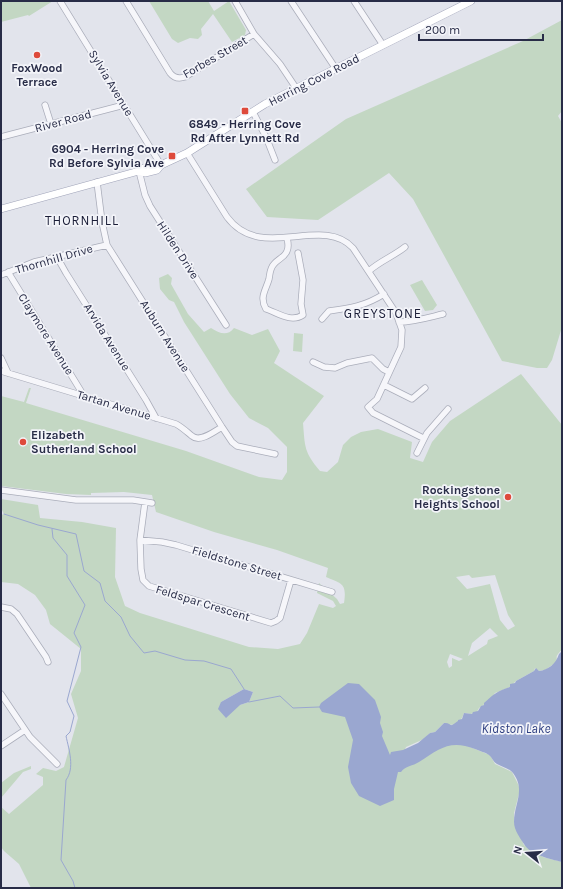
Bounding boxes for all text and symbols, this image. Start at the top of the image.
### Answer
scale bar [419,16,543,42]
text: 200 m [425,23,460,37]
street label: Forbes Street [180,33,250,81]
street label: Sylvia Avenue [86,47,136,119]
marker: FoxWood Terrace [32,50,42,60]
street label: Herring Cove Road [266,51,362,109]
place label: FoxWood Terrace [11,61,63,89]
marker: 6849 - Herring Cove Rd After Lynnett Rd [240,106,250,116]
street label: River Road [33,107,93,135]
place label: 6849 - Herring Cove Rd After Lynnett Rd [189,117,301,145]
place label: 6904 - Herring Cove Rd Before Sylvia Ave [49,142,164,170]
marker: 6904 - Herring Cove Rd Before Sylvia Ave [167,151,177,161]
district label: THORNHILL [45,213,119,228]
street label: Hilden Drive [154,218,202,282]
street label: Thornhill Drive [14,241,94,277]
street label: Claymore Avenue [15,291,77,377]
street label: Auburn Avenue [137,297,193,375]
street label: Arvida Avenue [81,301,133,373]
district label: GREYSTONE [344,306,422,321]
street label: Tartan Avenue [75,387,153,423]
place label: Elizabeth Sutherland School [31,428,137,456]
marker: Elizabeth Sutherland School [18,437,28,447]
place label: Rockingstone Heights School [414,483,500,511]
marker: Rockingstone Heights School [503,492,513,502]
street label: Fieldstone Street [190,543,284,583]
street label: Feldspar Crescent [154,582,252,624]
water label: Kidston Lake [482,721,551,736]
north arrow [507,833,547,873]
text: N [511,845,525,856]

